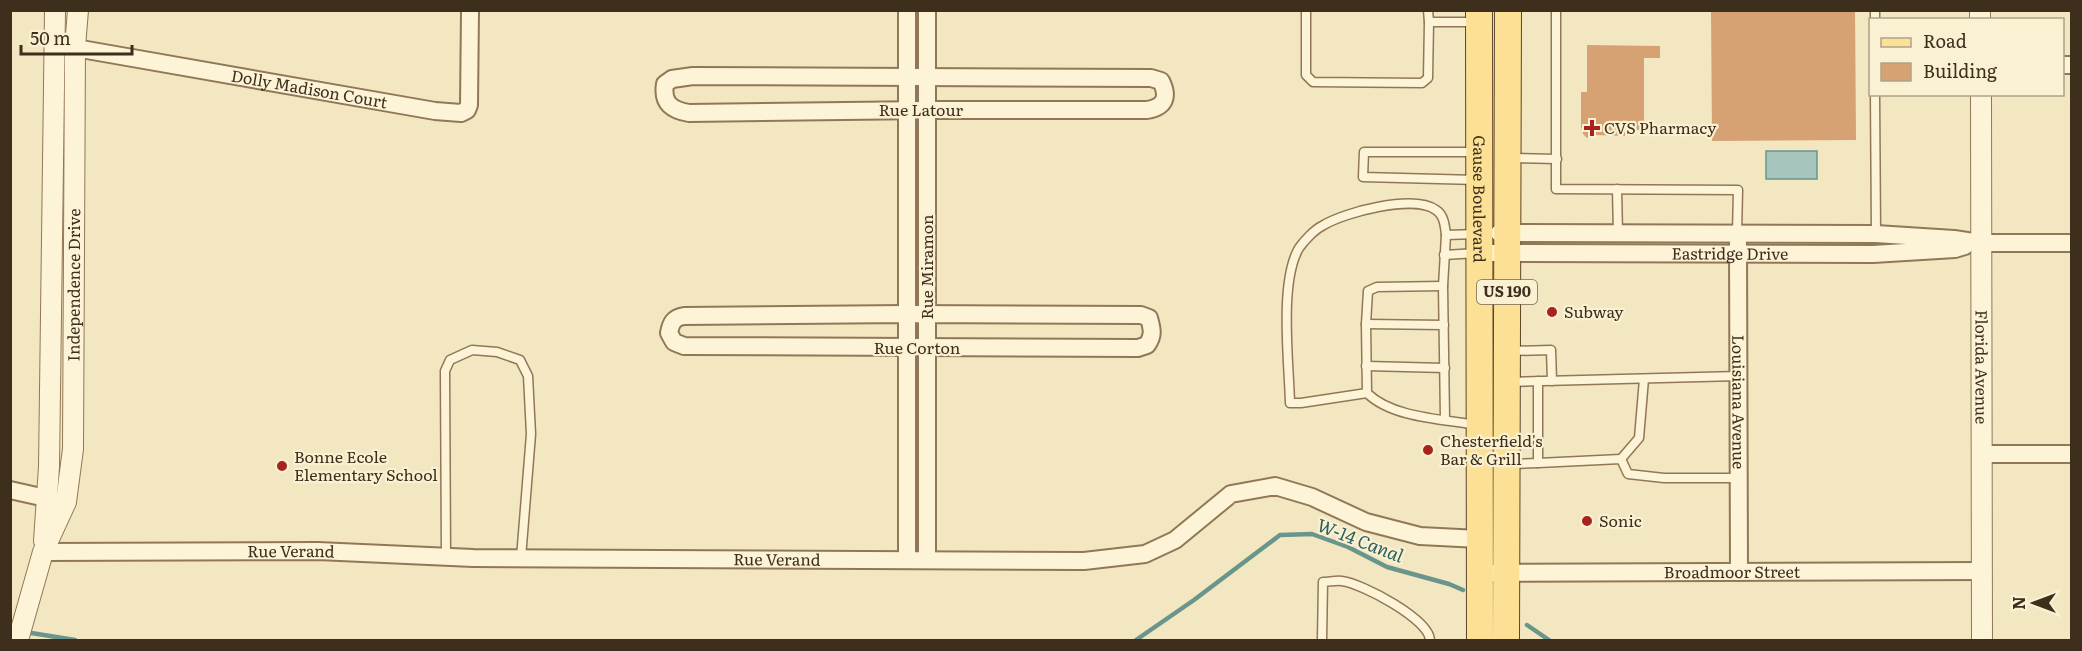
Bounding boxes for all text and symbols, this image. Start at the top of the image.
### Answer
scale bar [21,18,132,56]
legend [1869,18,2064,96]
text: 50 m [30,24,71,51]
text: Road [1923,27,1967,54]
text: Building [1923,57,1998,84]
street label: Dolly Madison Court [229,63,390,114]
street label: Rue Latour [879,97,964,121]
place label: CVS Pharmacy [1604,115,1717,139]
marker: CVS Pharmacy [1585,121,1599,135]
street label: Gause Boulevard [1468,135,1492,263]
street label: Independence Drive [60,208,85,362]
street label: Rue Miramon [914,214,938,320]
street label: Eastridge Drive [1672,240,1788,265]
road number: US 190 [1477,280,1537,304]
place label: Subway [1564,299,1624,323]
marker: Subway [1545,305,1559,319]
street label: Florida Avenue [1970,310,1995,424]
street label: Rue Corton [874,335,961,359]
street label: Louisiana Avenue [1727,335,1752,469]
place label: Chesterfield's Bar & Grill [1440,428,1543,470]
marker: Chesterfield's Bar & Grill [1421,443,1435,457]
place label: Bonne Ecole Elementary School [294,444,438,486]
marker: Bonne Ecole Elementary School [275,459,289,473]
place label: Sonic [1599,508,1642,532]
water label: W-14 Canal [1313,511,1409,569]
marker: Sonic [1580,514,1594,528]
street label: Rue Verand [247,538,335,563]
street label: Rue Verand [733,546,821,571]
street label: Broadmoor Street [1664,559,1801,583]
north arrow [2004,573,2064,633]
text: N [2006,596,2030,610]

